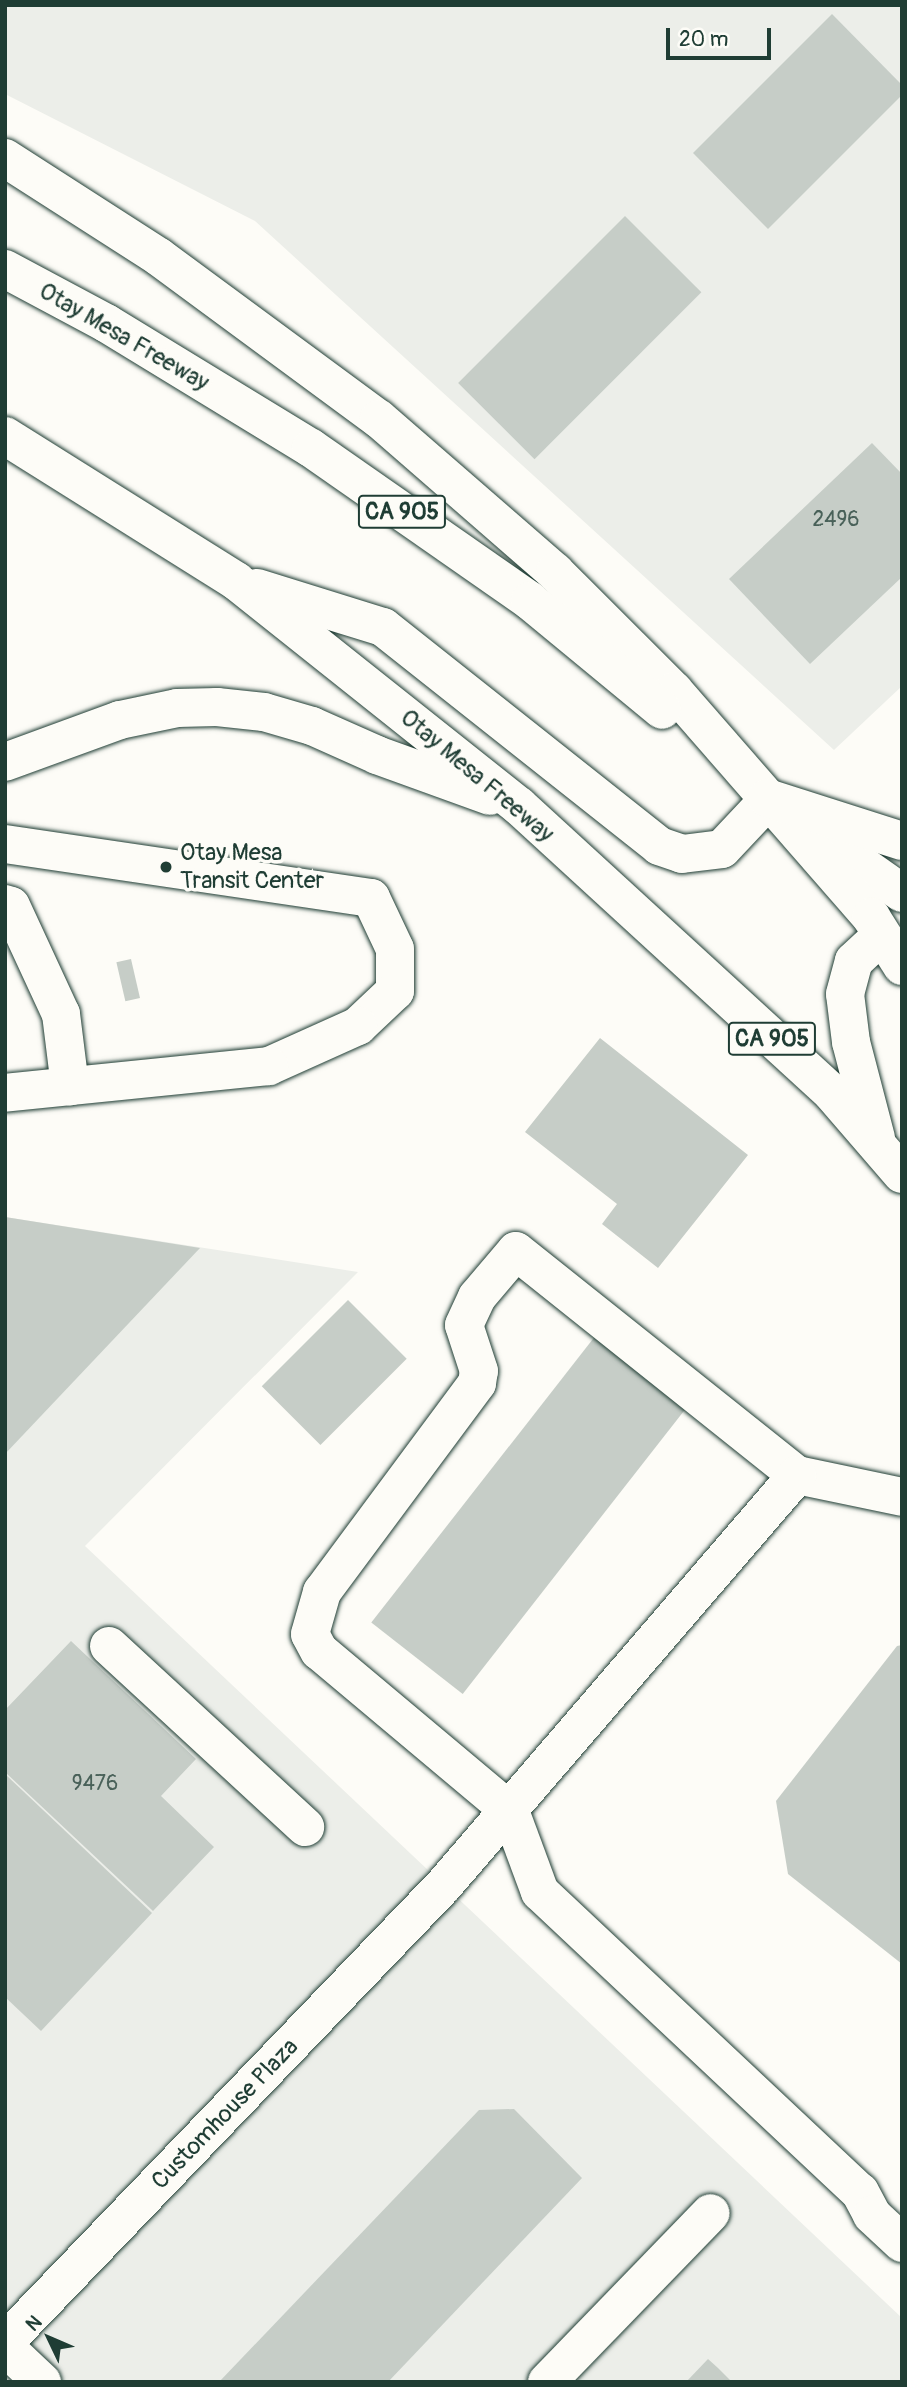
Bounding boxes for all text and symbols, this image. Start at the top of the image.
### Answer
scale bar [669,14,774,58]
text: 20 m [679,26,728,53]
street label: Otay Mesa Freeway [34,277,214,397]
road number: CA 905 [356,492,448,532]
house number: 2496 [813,507,859,533]
street label: Otay Mesa Freeway [394,703,560,849]
place label: Otay Mesa Transit Center [180,839,324,895]
marker: Otay Mesa Transit Center [158,859,174,875]
road number: CA 905 [726,1020,818,1058]
house number: 9476 [72,1771,118,1797]
street label: Customhouse Plaza [146,2033,304,2195]
north arrow [14,2303,84,2373]
text: N [21,2310,47,2336]

